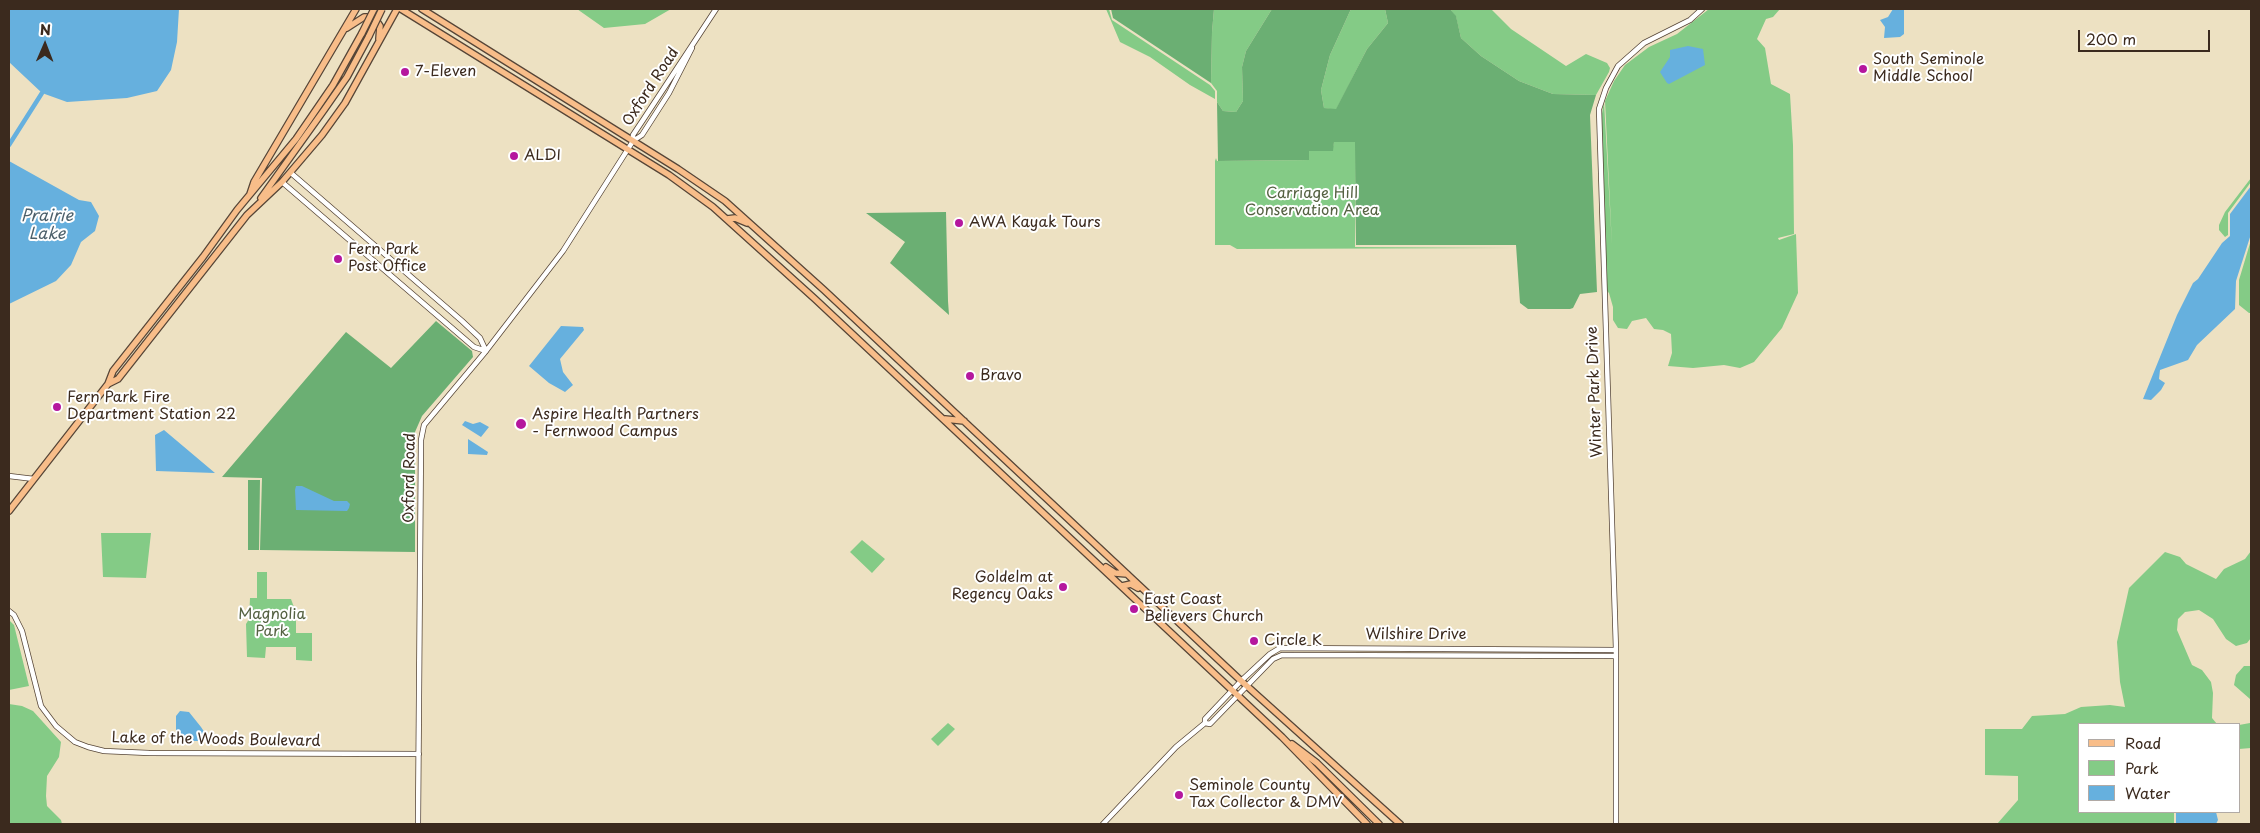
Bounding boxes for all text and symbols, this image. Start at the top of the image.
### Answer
text: N [40,19,51,40]
north arrow [20,20,70,70]
scale bar [2080,20,2212,52]
text: 200 m [2086,27,2136,50]
street label: Oxford Road [619,44,683,130]
place label: South Seminole Middle School [1873,51,1984,86]
place label: 7-Eleven [415,63,476,81]
marker: South Seminole Middle School [1857,63,1869,75]
marker: 7-Eleven [399,66,411,78]
place label: ALDI [524,147,561,165]
marker: ALDI [508,150,520,162]
park label: Carriage Hill Conservation Area [1245,185,1379,220]
water label: Prairie Lake [21,207,73,245]
place label: AWA Kayak Tours [969,214,1101,232]
marker: AWA Kayak Tours [953,217,965,229]
place label: Fern Park Post Office [348,241,426,276]
marker: Fern Park Post Office [332,253,344,265]
street label: Winter Park Drive [1584,326,1606,458]
place label: Bravo [980,367,1022,385]
marker: Bravo [964,370,976,382]
place label: Fern Park Fire Department Station 22 [67,389,236,424]
marker: Fern Park Fire Department Station 22 [51,401,63,413]
place label: Aspire Health Partners - Fernwood Campus [532,406,699,441]
marker: Aspire Health Partners - Fernwood Campus [514,417,528,431]
street label: Oxford Road [400,433,420,523]
place label: Goldelm at Regency Oaks [952,569,1053,604]
marker: Goldelm at Regency Oaks [1057,581,1069,593]
place label: East Coast Believers Church [1144,591,1263,626]
marker: East Coast Believers Church [1128,603,1140,615]
park label: Magnolia Park [238,606,306,641]
street label: Wilshire Drive [1365,626,1467,644]
place label: Circle K [1264,632,1322,650]
marker: Circle K [1248,635,1260,647]
legend [2078,723,2240,813]
street label: Lake of the Woods Boulevard [111,729,321,751]
text: Road [2125,731,2161,754]
text: Park [2125,756,2159,779]
place label: Seminole County Tax Collector & DMV [1189,777,1342,812]
text: Water [2125,781,2170,804]
marker: Seminole County Tax Collector & DMV [1173,789,1185,801]

